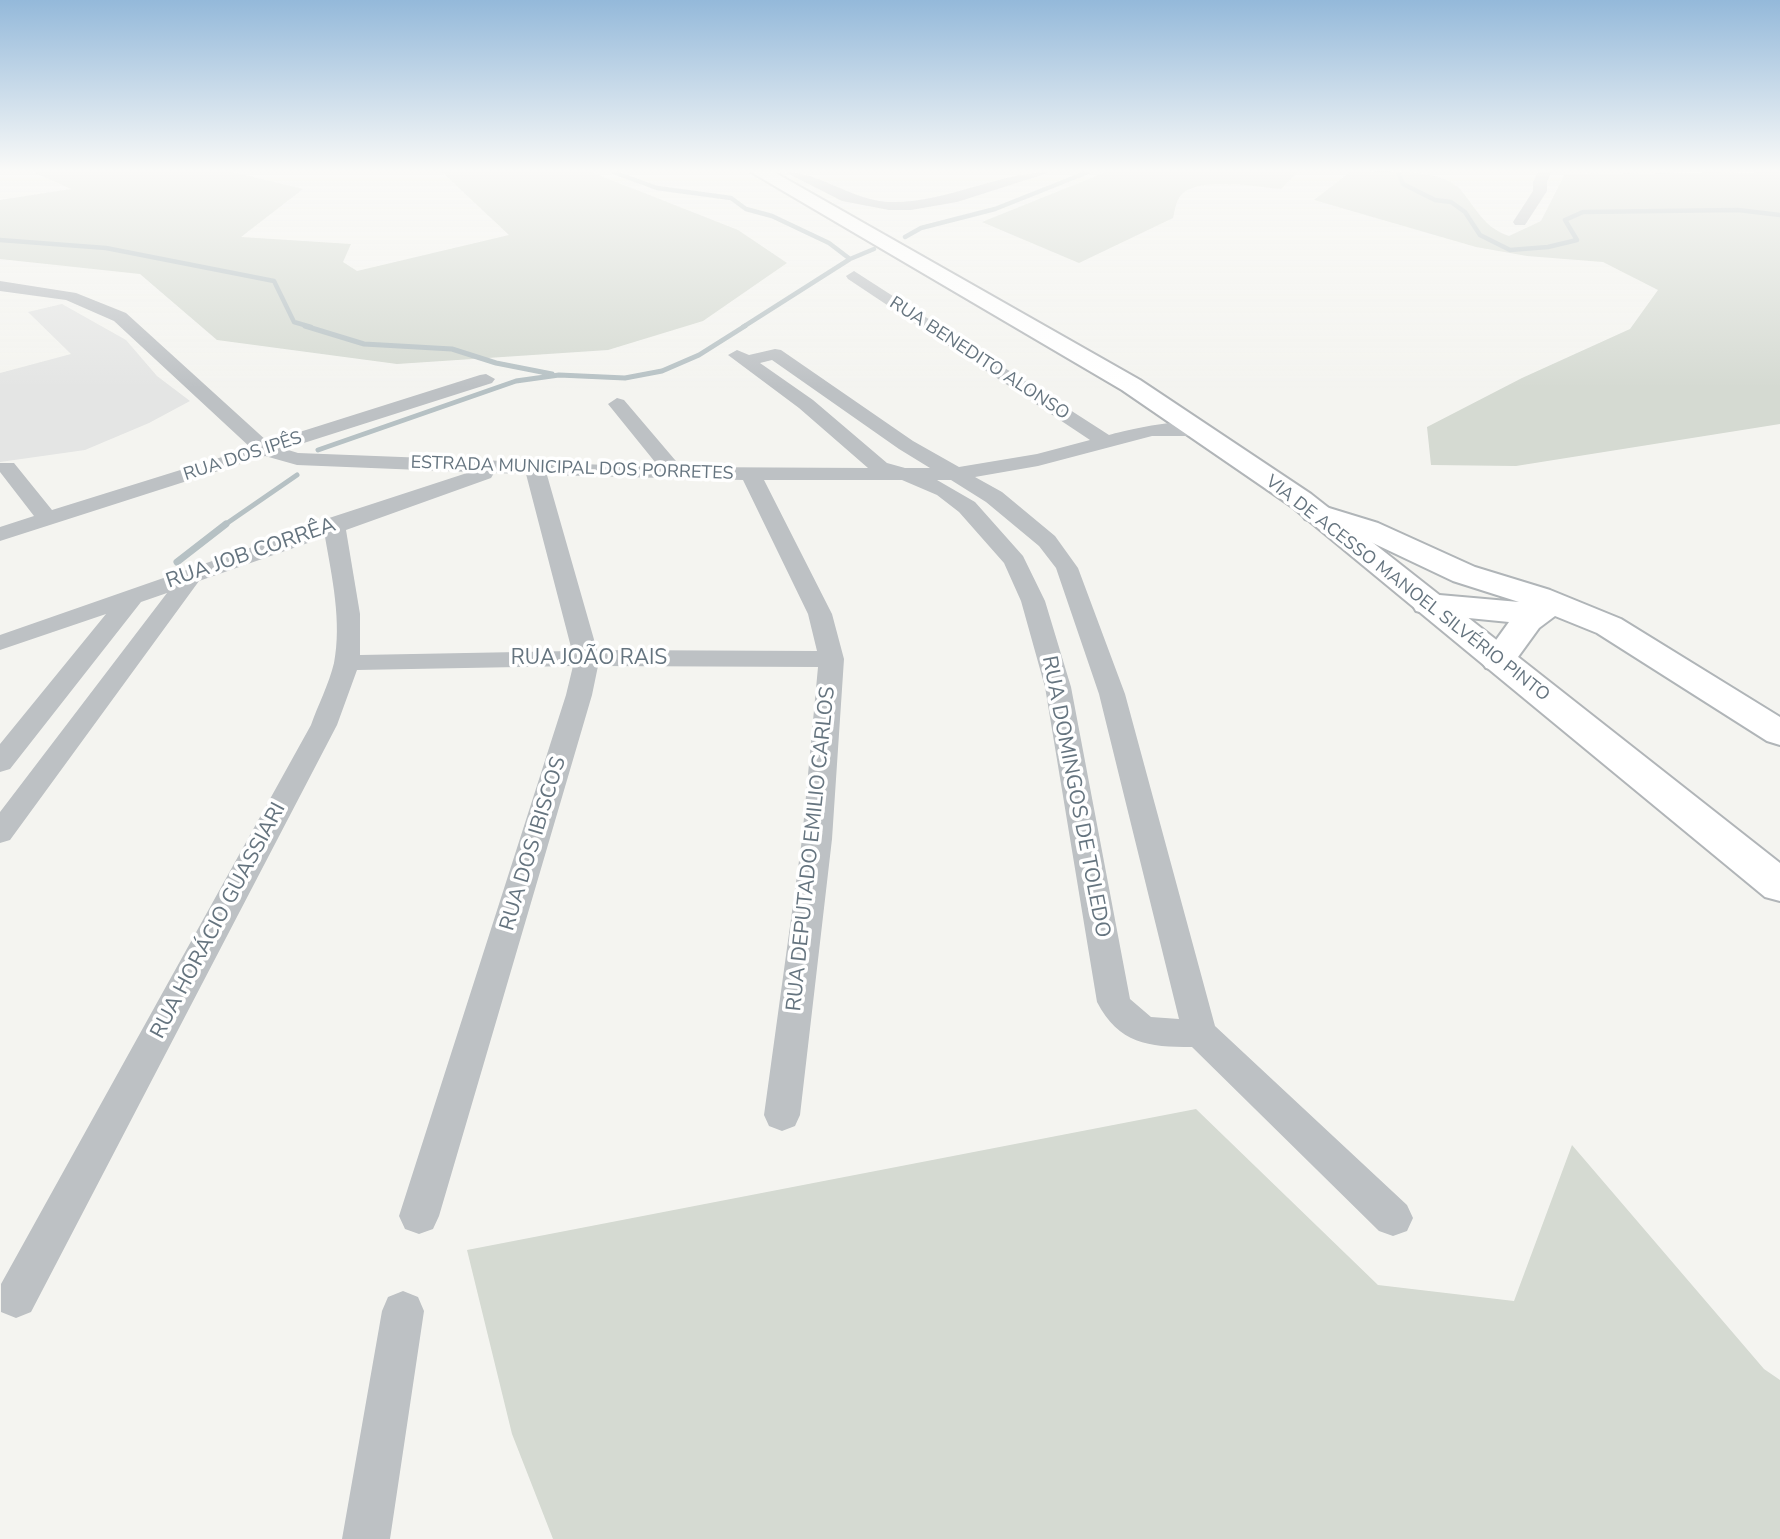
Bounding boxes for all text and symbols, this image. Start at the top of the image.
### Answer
street label: RUA BENEDITO ALONSO [885,293,1073,425]
street label: RUA DOS IPÊS [181,428,305,486]
street label: ESTRADA MUNICIPAL DOS PORRETES [410,453,734,485]
street label: VIA DE ACESSO MANOEL SILVÉRIO PINTO [1261,471,1553,707]
street label: RUA JOB CORRÊA [163,513,339,595]
street label: RUA JOÃO RAIS [511,646,667,672]
street label: RUA DOMINGOS DE TOLEDO [1035,654,1115,940]
street label: RUA DEPUTADO EMILIO CARLOS [782,685,842,1013]
street label: RUA DOS IBISCOS [496,754,572,934]
street label: RUA HORÁCIO GUASSIARI [146,799,292,1043]

